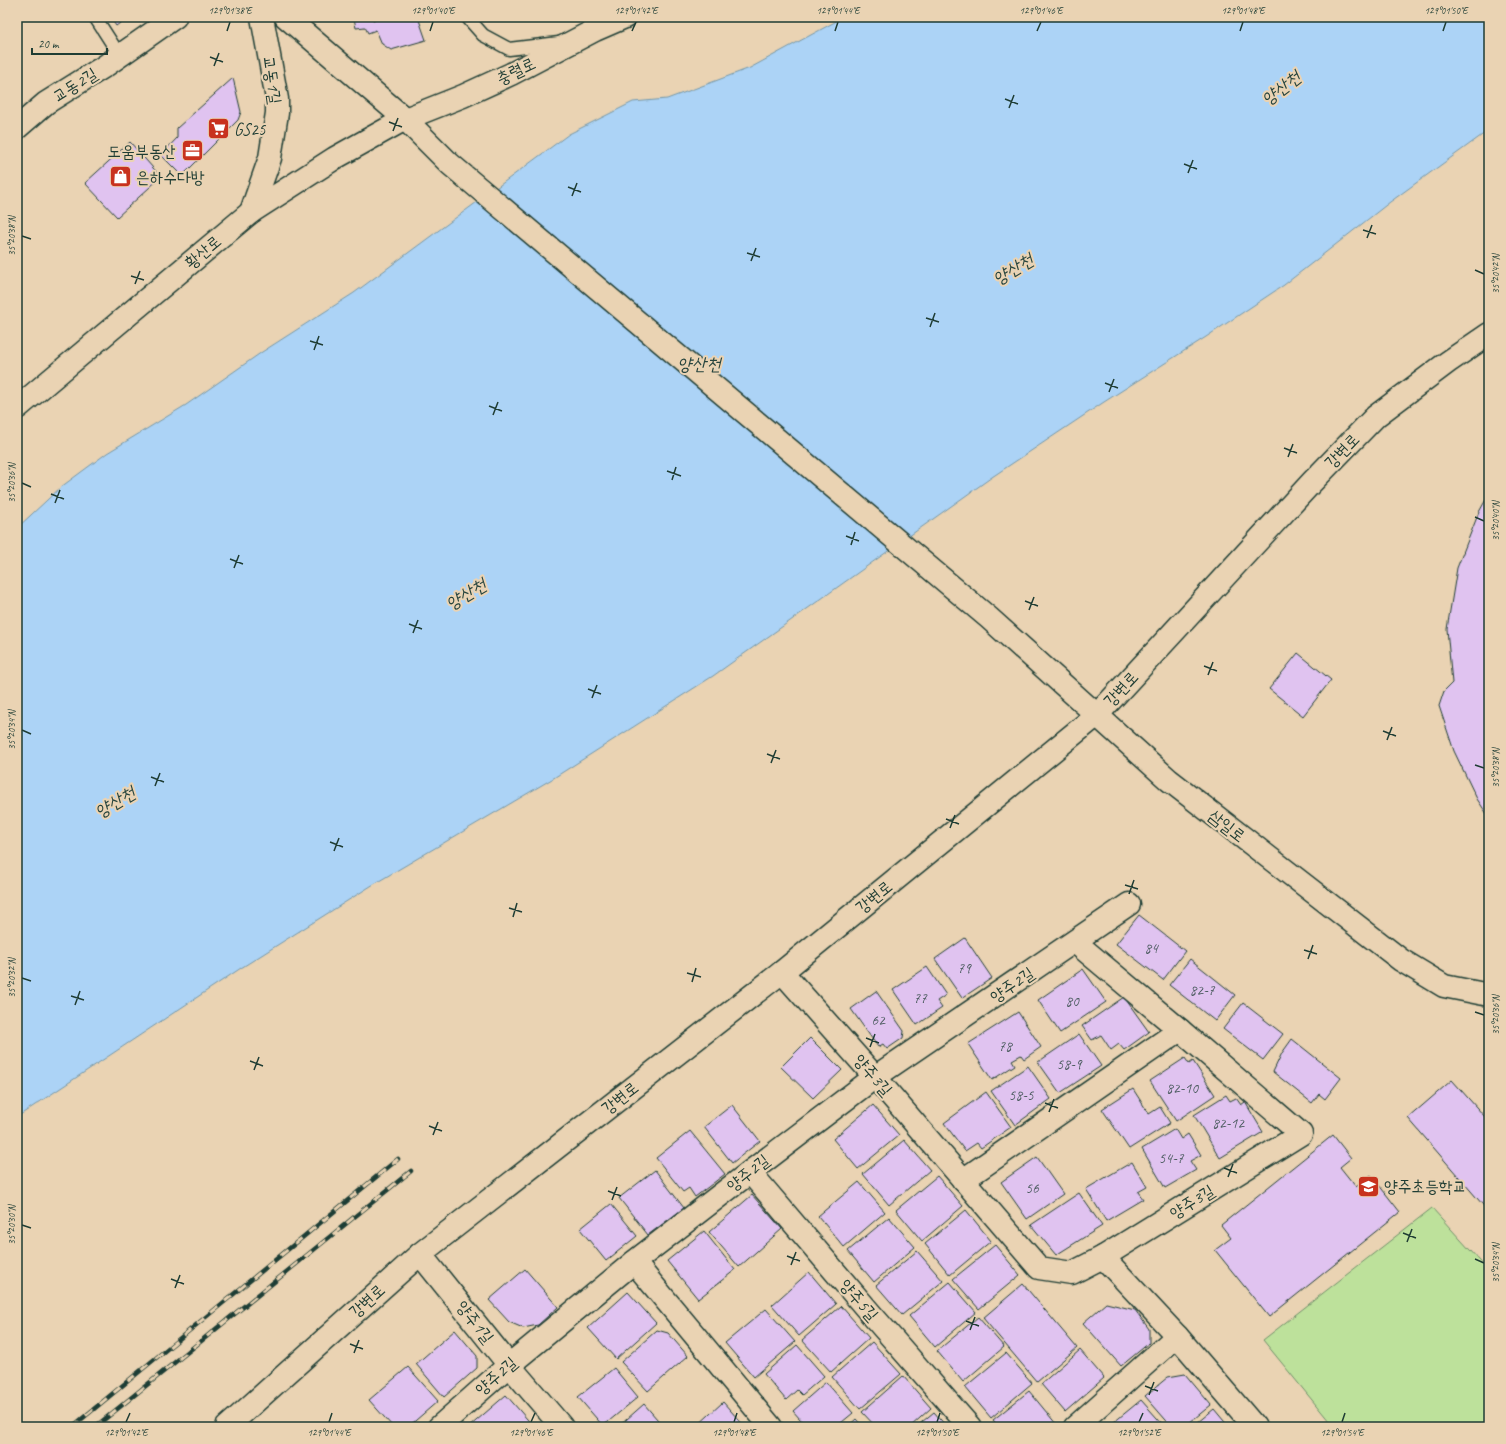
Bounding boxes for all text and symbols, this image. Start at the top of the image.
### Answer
text: 129°01'38"E [208,4,253,17]
text: 129°01'40"E [411,4,456,17]
text: 129°01'42"E [614,4,659,17]
text: 129°01'44"E [816,4,861,17]
text: 129°01'46"E [1019,4,1064,17]
text: 129°01'48"E [1221,4,1266,17]
text: 129°01'50"E [1424,4,1469,17]
scale bar [32,30,107,56]
text: 20 m [38,36,60,52]
street label: 충렬로 [493,53,539,89]
street label: 교동1길 [258,54,286,106]
street label: 교동2길 [49,63,101,107]
water label: 양산천 [1257,65,1306,110]
supermarket icon: GS25 [206,116,232,142]
place label: GS25 [234,119,267,140]
office icon: 도움부동산 [179,138,205,164]
place label: 도움부동산 [108,141,176,162]
shop icon: 은하수다방 [108,164,134,190]
place label: 은하수다방 [136,167,205,188]
text: 35°20'38"N [5,214,18,256]
street label: 황산로 [181,231,225,273]
water label: 양산천 [989,248,1039,290]
text: 35°20'42"N [1489,252,1502,294]
water label: 양산천 [677,353,722,375]
street label: 강변로 [1320,429,1364,473]
text: 35°20'36"N [5,461,18,503]
text: 35°20'40"N [1489,499,1502,541]
water label: 양산천 [442,573,492,615]
street label: 강변로 [1099,667,1143,711]
text: 35°20'34"N [5,708,18,750]
text: 35°20'38"N [1489,746,1502,788]
water label: 양산천 [91,781,141,823]
street label: 삼일로 [1204,805,1250,847]
street label: 강변로 [851,876,897,918]
house number: 84 [1144,939,1159,958]
text: 35°20'32"N [5,956,18,998]
house number: 79 [957,959,972,978]
street label: 양주2길 [986,963,1038,1007]
house number: 82-7 [1189,981,1216,1000]
house number: 77 [913,989,928,1008]
house number: 80 [1065,992,1080,1011]
text: 35°20'36"N [1489,993,1502,1035]
house number: 62 [871,1011,886,1030]
house number: 78 [998,1037,1013,1056]
street label: 양주3길 [849,1050,897,1100]
house number: 58-9 [1056,1055,1083,1074]
street label: 강변로 [597,1077,643,1119]
house number: 82-10 [1166,1079,1199,1098]
house number: 58-5 [1008,1086,1035,1105]
house number: 82-12 [1212,1114,1245,1133]
house number: 54-7 [1158,1149,1185,1168]
street label: 양주2길 [722,1150,774,1196]
school or university icon: 양주초등학교 [1355,1173,1381,1199]
place label: 양주초등학교 [1384,1176,1466,1197]
house number: 56 [1025,1179,1040,1198]
street label: 양주3길 [1166,1180,1218,1224]
text: 35°20'30"N [5,1203,18,1245]
text: 35°20'34"N [1489,1241,1502,1283]
street label: 양주5길 [835,1275,883,1325]
street label: 강변로 [345,1279,389,1323]
street label: 양주1길 [452,1296,498,1348]
street label: 양주2길 [471,1352,521,1400]
text: 129°01'42"E [104,1426,149,1439]
text: 129°01'44"E [307,1426,352,1439]
text: 129°01'46"E [509,1426,554,1439]
text: 129°01'48"E [712,1426,757,1439]
text: 129°01'50"E [915,1426,960,1439]
text: 129°01'52"E [1117,1426,1162,1439]
text: 129°01'54"E [1320,1426,1365,1439]

